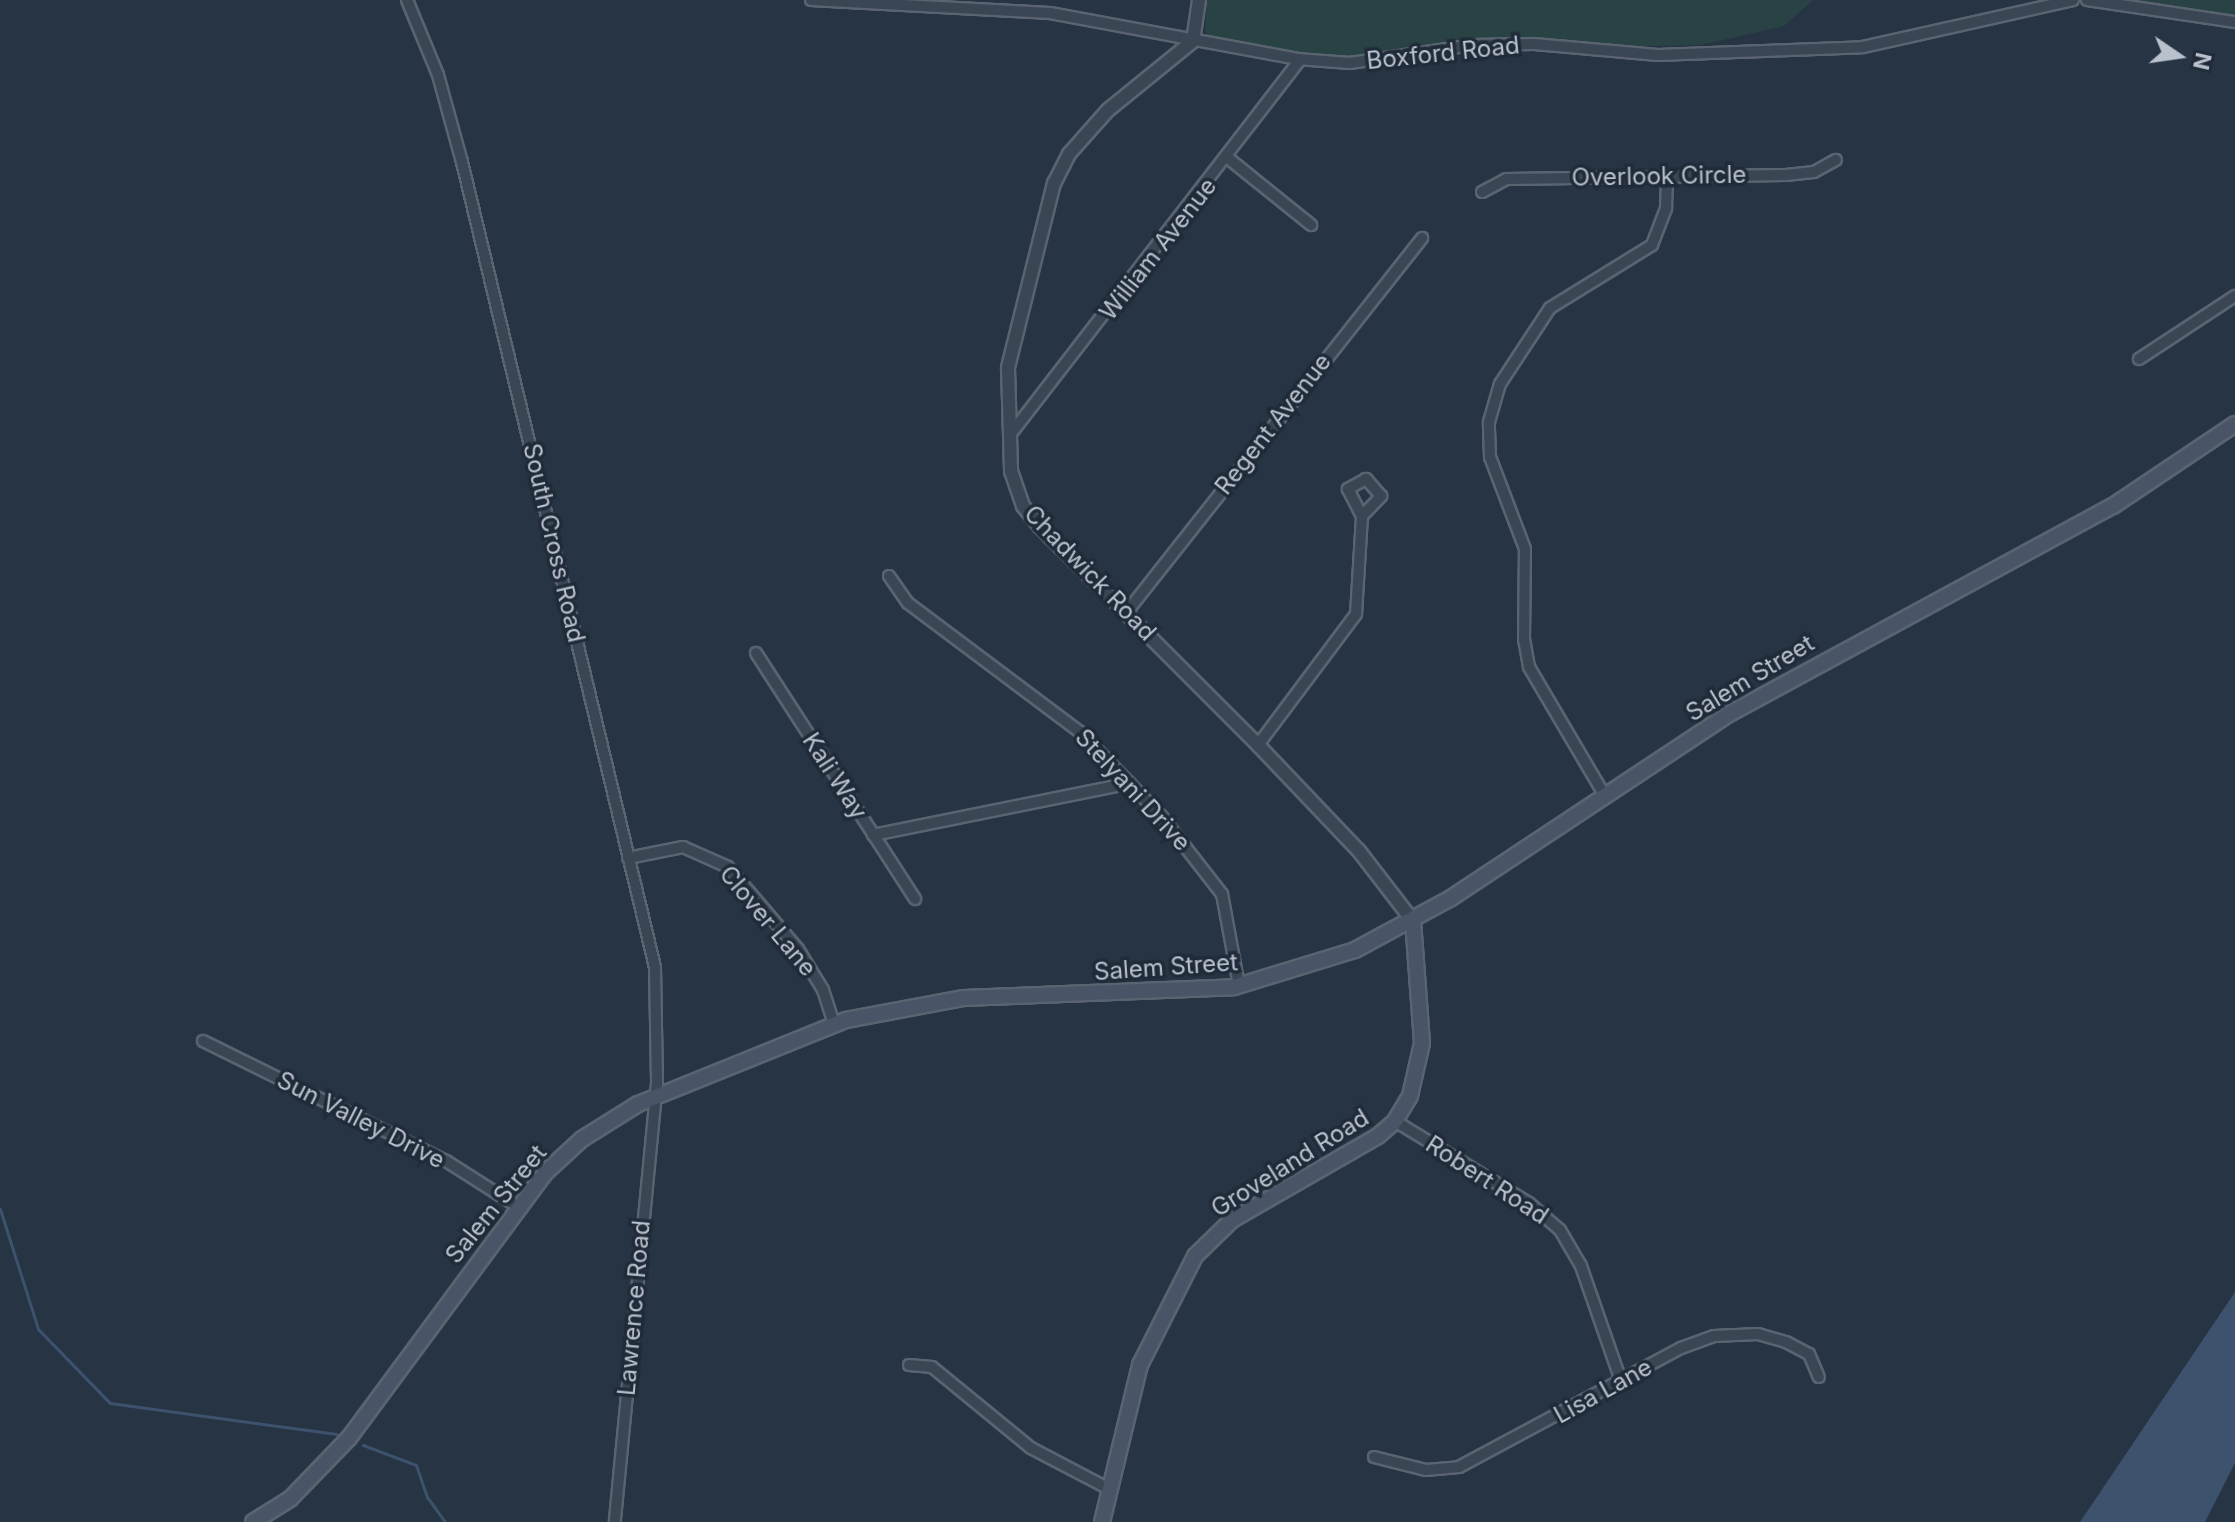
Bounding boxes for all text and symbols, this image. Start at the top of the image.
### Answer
north arrow [2139,16,2219,96]
street label: Boxford Road [1365,31,1521,75]
text: N [2188,50,2217,72]
street label: Overlook Circle [1571,160,1747,192]
street label: William Avenue [1094,172,1222,326]
street label: Regent Avenue [1209,348,1337,500]
street label: South Cross Road [517,441,591,645]
street label: Chadwick Road [1018,499,1162,647]
street label: Salem Street [1681,629,1819,727]
street label: Stelyani Drive [1069,723,1197,857]
street label: Kali Way [797,727,873,825]
street label: Clover Lane [713,860,823,982]
street label: Salem Street [1093,948,1239,986]
street label: Sun Valley Drive [272,1065,450,1175]
street label: Groveland Road [1206,1103,1374,1223]
street label: Robert Road [1420,1130,1554,1230]
street label: Salem Street [439,1139,553,1269]
street label: Lawrence Road [612,1219,656,1397]
street label: Lisa Lane [1549,1352,1657,1430]

